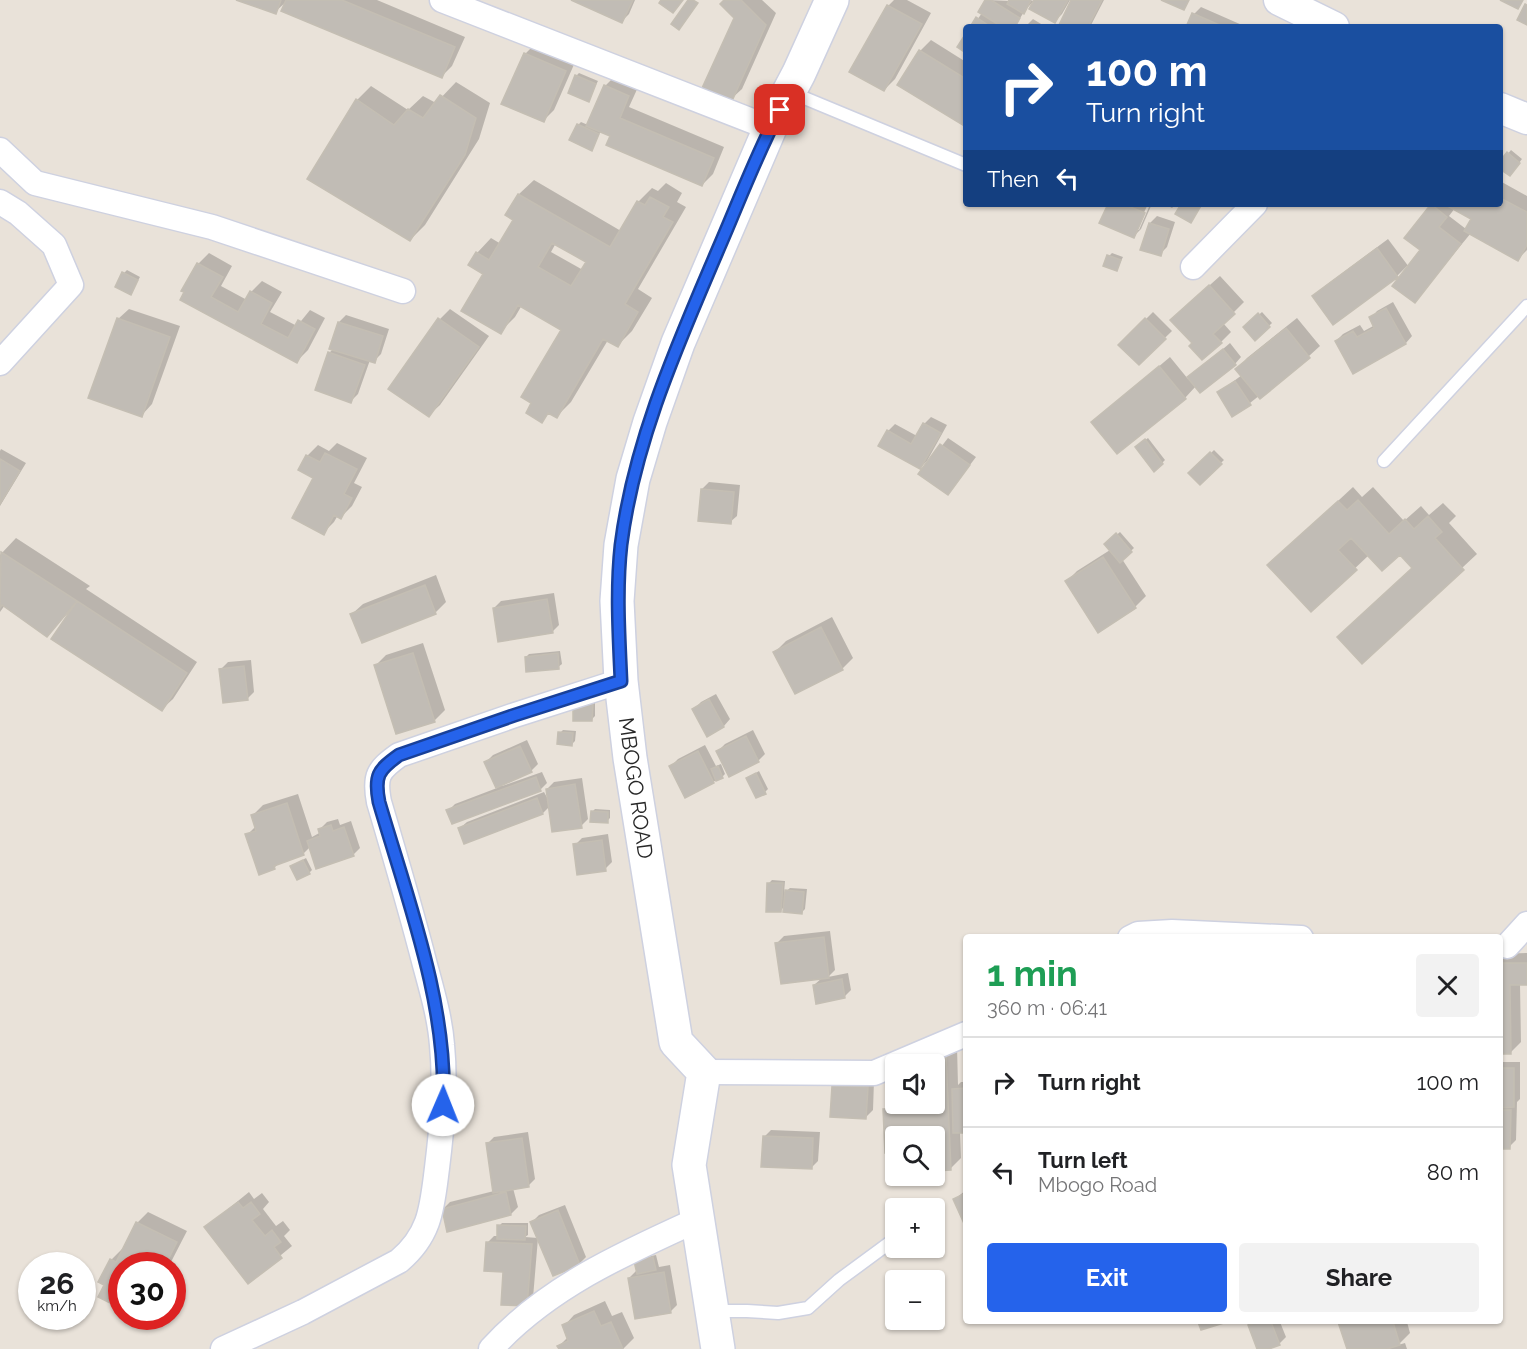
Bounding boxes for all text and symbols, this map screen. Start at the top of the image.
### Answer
text: 100 m [1086,47,1208,96]
icon: right [987,48,1065,126]
pin [754,84,805,135]
icon: arrive [763,93,796,126]
text: Turn right [1086,97,1205,128]
icon: left [1051,162,1084,195]
text: Then [987,166,1039,192]
street label: MBOGO ROAD [614,716,658,860]
text: 1 min [987,952,1078,994]
button: close [1416,954,1479,1017]
text: 360 m · 06:41 [987,996,1107,1020]
map controls [885,1054,945,1330]
button: sound [885,1054,945,1114]
icon: right [987,1066,1020,1099]
text: Turn right [1038,1069,1141,1095]
text: 100 m [1417,1069,1479,1095]
position arrow [411,1073,475,1137]
button: search [885,1126,945,1186]
text: Turn left [1038,1147,1128,1173]
icon: left [987,1156,1020,1189]
text: 80 m [1427,1159,1479,1185]
text: Mbogo Road [1038,1173,1157,1197]
button: + [885,1198,945,1258]
button: Exit [987,1243,1227,1312]
button: Share [1239,1243,1479,1312]
speed limit sign: 30 [108,1252,186,1330]
text: 26 [39,1266,75,1301]
button: − [885,1270,945,1330]
text: km/h [37,1297,77,1315]

